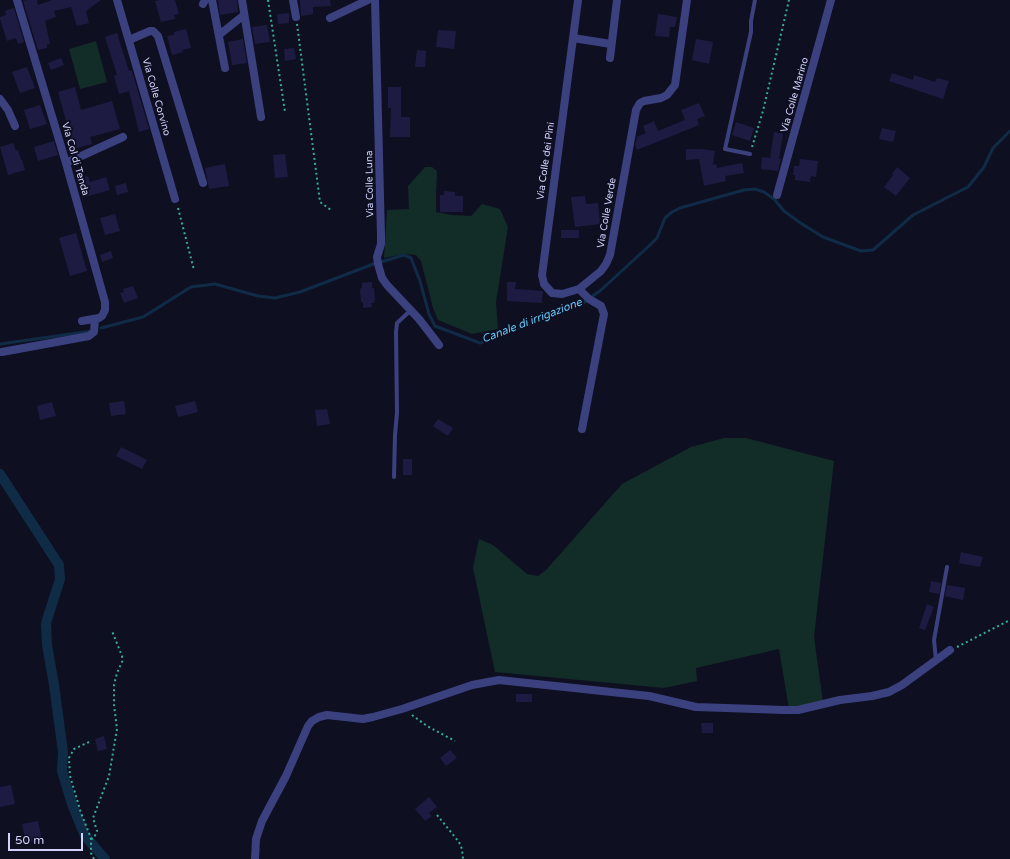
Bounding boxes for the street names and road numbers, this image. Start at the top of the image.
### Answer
street label: Via Colle Marino [779,56,811,134]
street label: Via Colle Corvino [139,57,173,137]
street label: Via Col di Tenda [59,121,91,197]
street label: Via Colle dei Pini [535,121,557,201]
street label: Via Colle Luna [363,150,377,218]
street label: Via Colle Verde [595,177,619,249]

